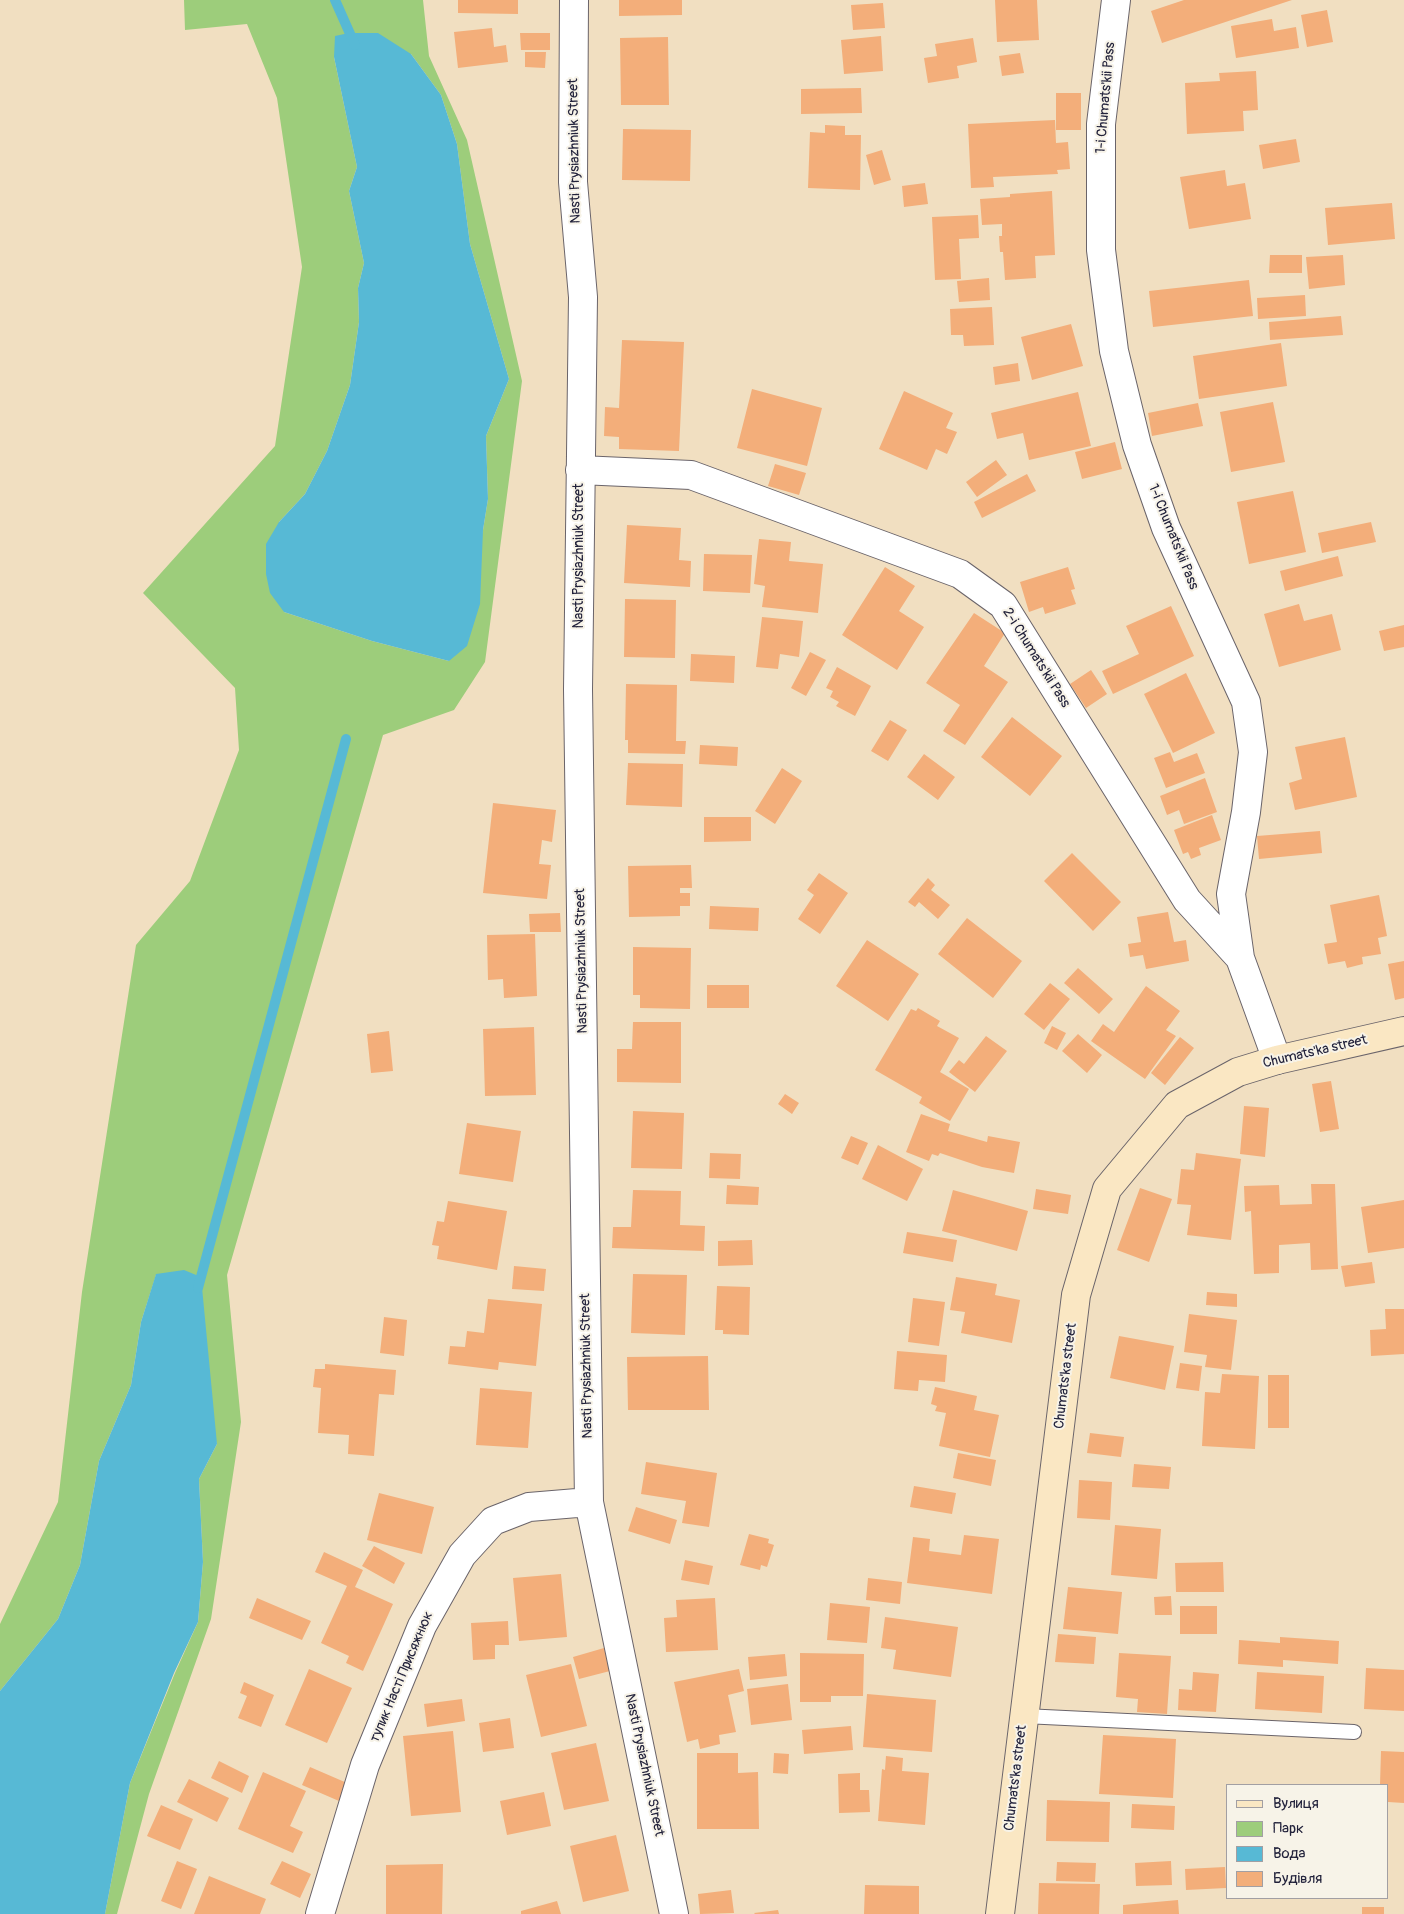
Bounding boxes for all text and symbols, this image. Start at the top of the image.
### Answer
street label: 1-i Chumats'kii Pass [1093,41,1119,155]
street label: Nasti Prysiazhniuk Street [565,78,585,224]
street label: 1-i Chumats'kii Pass [1144,482,1202,592]
street label: Nasti Prysiazhniuk Street [571,483,587,629]
street label: 2-i Chumats'kii Pass [999,605,1073,711]
street label: Nasti Prysiazhniuk Street [572,888,592,1034]
street label: Chumats'ka street [1261,1032,1369,1072]
street label: Nasti Prysiazhniuk Street [577,1293,597,1439]
street label: Chumats'ka street [1051,1322,1081,1430]
street label: тупик Насті Присяжнюк [367,1609,437,1745]
street label: Nasti Prysiazhniuk Street [621,1692,667,1838]
street label: Chumats'ka street [1001,1724,1031,1832]
legend [1226,1784,1389,1899]
text: Вулиця [1273,1794,1319,1813]
text: Парк [1273,1819,1304,1838]
text: Вода [1273,1844,1306,1863]
text: Будівля [1273,1869,1322,1888]

